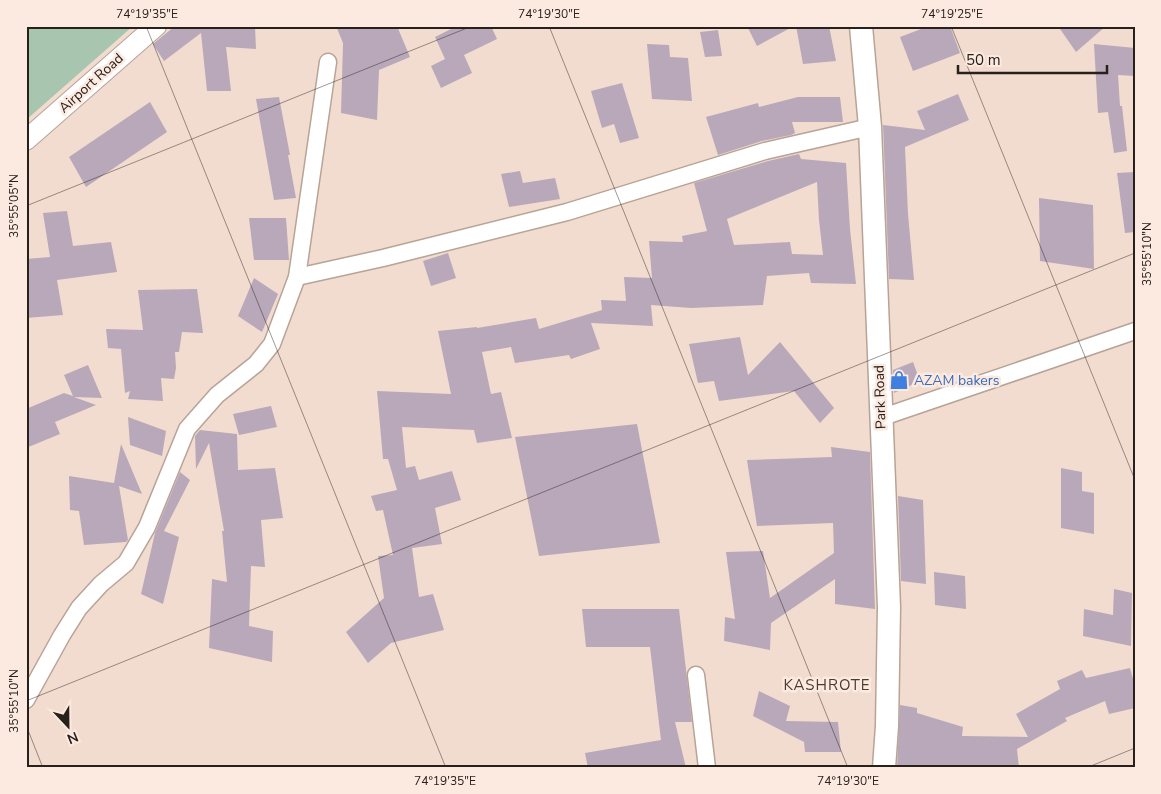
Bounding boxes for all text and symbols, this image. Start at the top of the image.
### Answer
text: 74°19'35"E [116,6,178,22]
text: 74°19'30"E [518,6,580,22]
text: 74°19'25"E [921,6,983,22]
scale bar [958,42,1107,74]
street label: Airport Road [55,49,127,117]
text: 50 m [966,50,1001,70]
text: 35°55'05"N [6,174,22,238]
text: 35°55'10"N [1139,222,1155,286]
street label: Park Road [869,365,891,429]
shop icon: AZAM bakers [888,369,910,391]
place label: AZAM bakers [914,371,1000,390]
text: 35°55'10"N [6,669,22,733]
district label: KASHROTE [783,675,871,695]
north arrow [42,702,92,752]
text: N [64,727,81,748]
text: 74°19'35"E [414,773,476,789]
text: 74°19'30"E [817,773,879,789]

